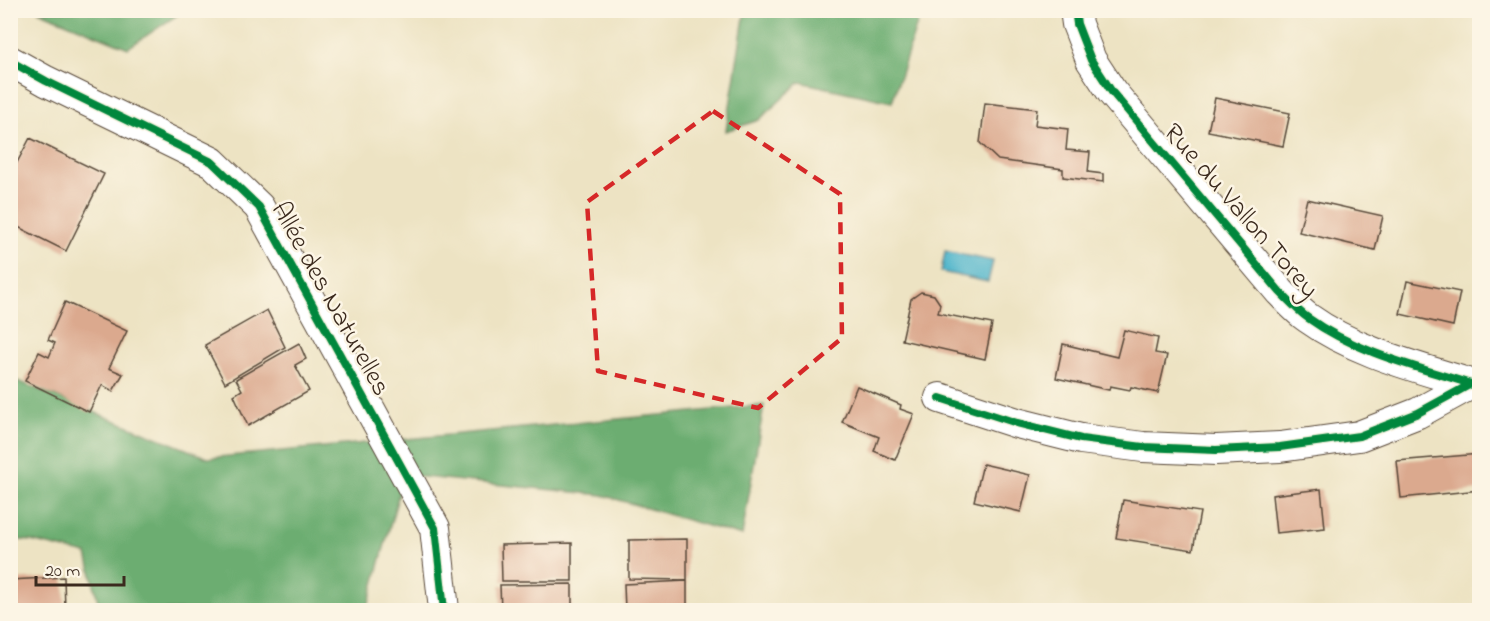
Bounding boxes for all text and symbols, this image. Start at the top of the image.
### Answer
street label: Rue du Vallon Torey [1153,116,1327,308]
street label: Allée des Naturelles [260,195,399,404]
scale bar [36,549,124,587]
text: 20 m [45,559,80,585]

